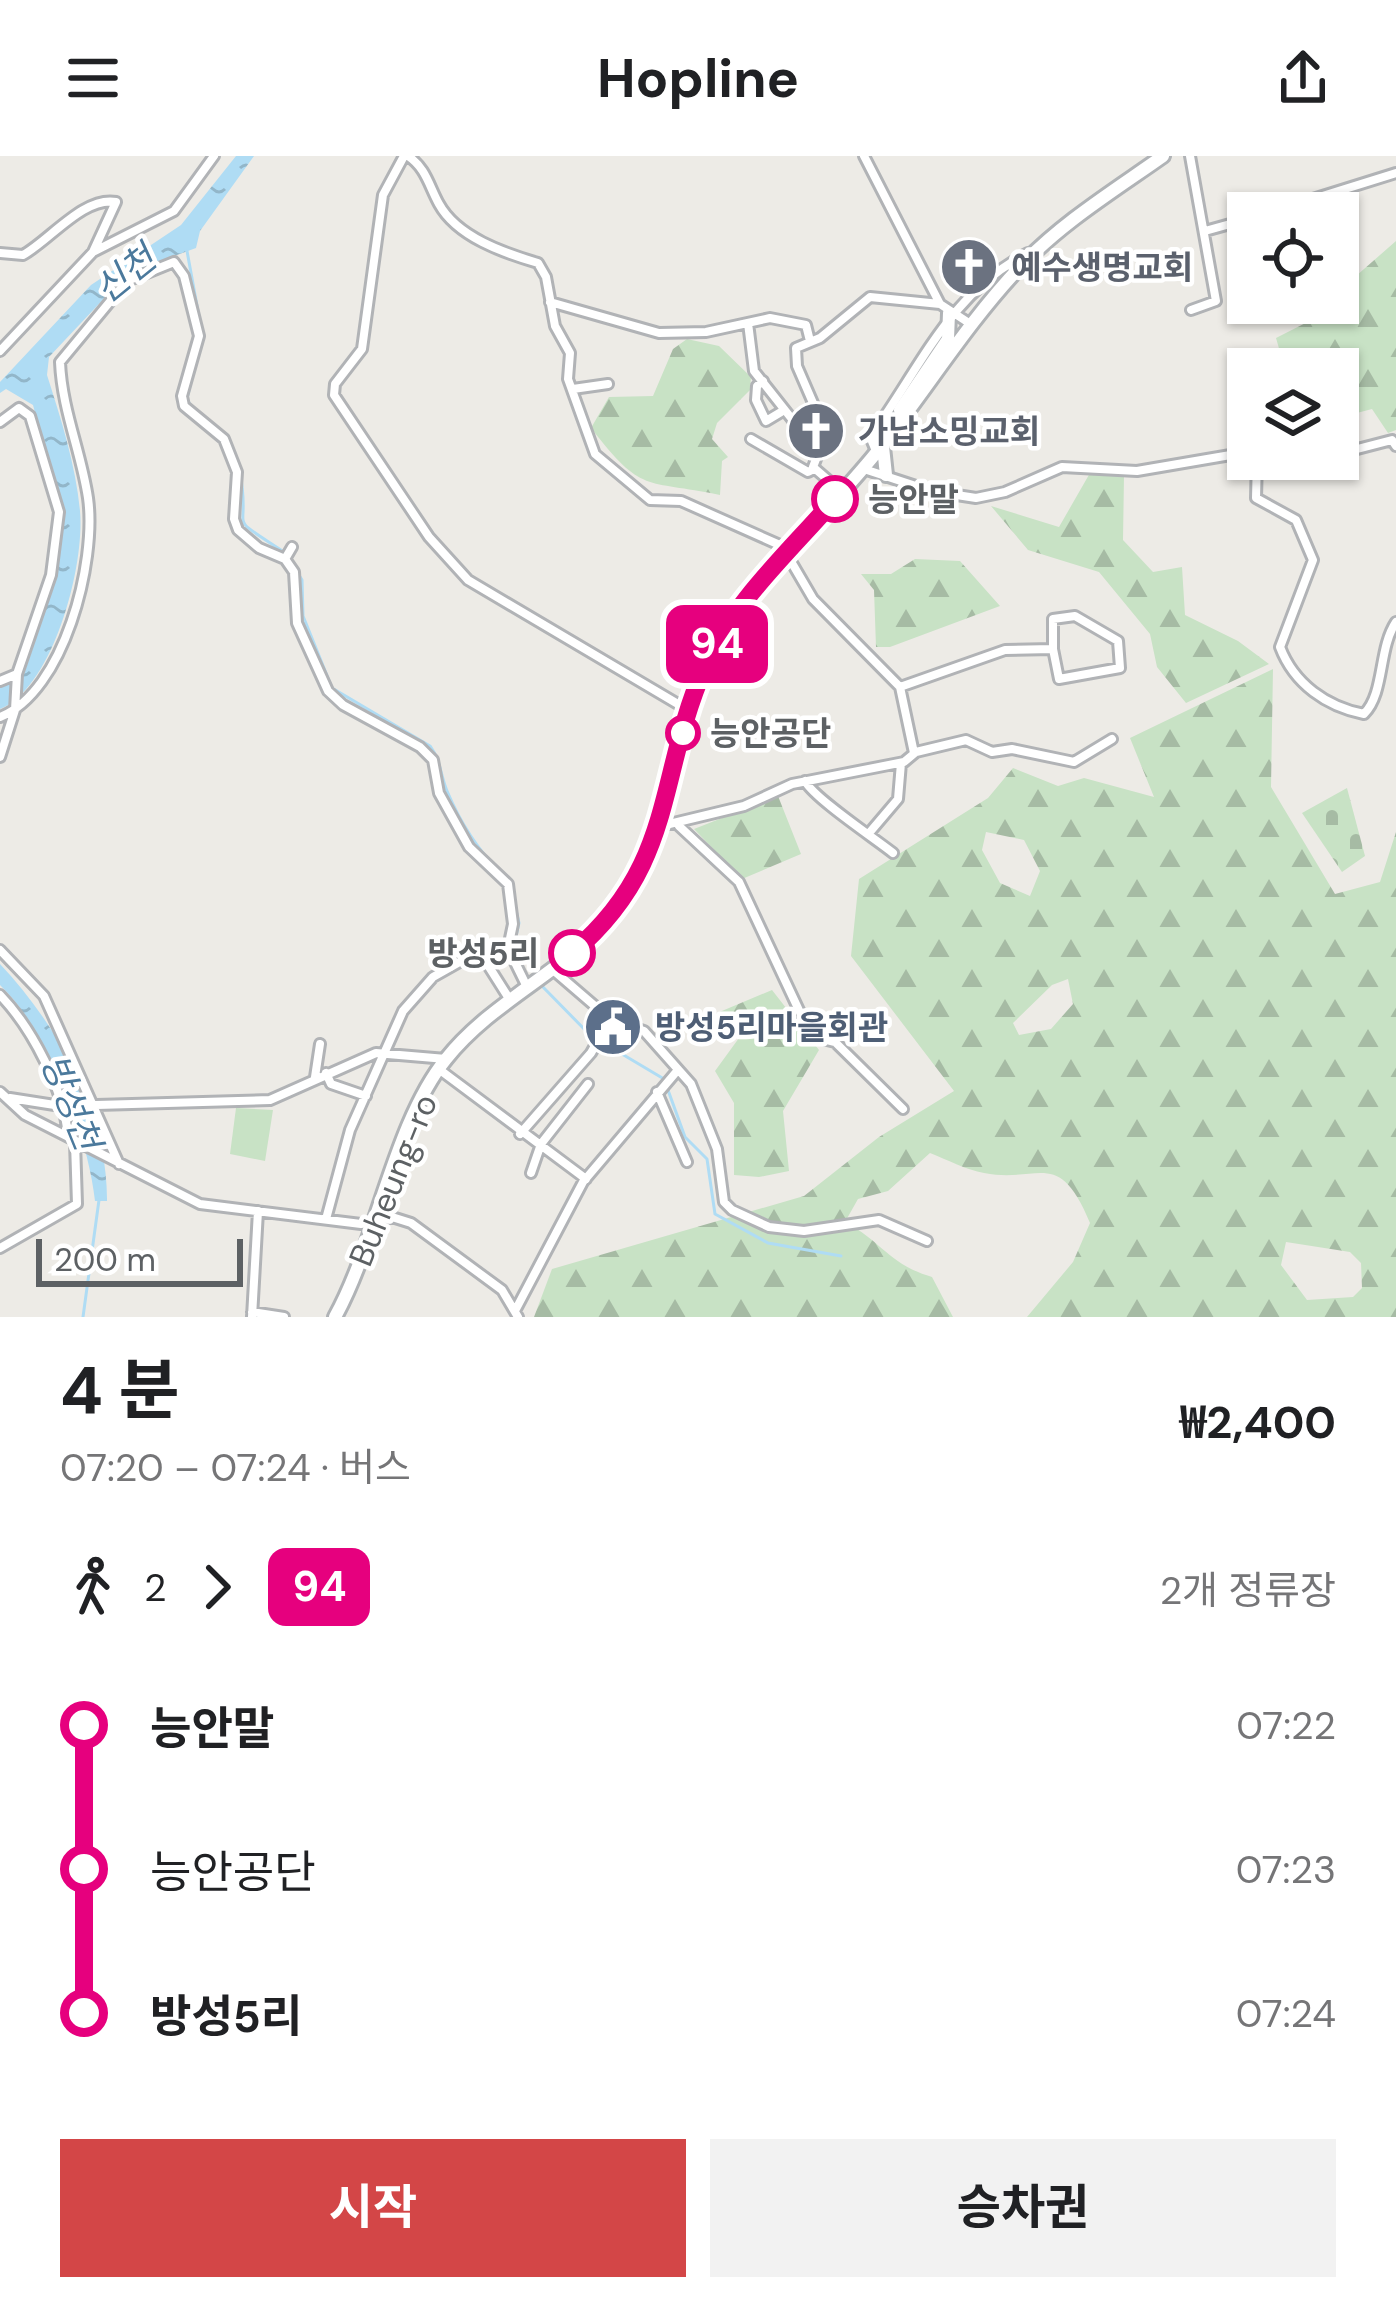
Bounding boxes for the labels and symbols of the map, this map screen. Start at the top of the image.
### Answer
water label: 신천 [84,232,169,313]
church icon: 예수생명교회 [938,236,1000,298]
place label: 예수생명교회 [1011,246,1193,289]
church icon: 가납소밍교회 [785,400,847,462]
place label: 가납소밍교회 [858,410,1040,453]
marker: 능안말 [813,477,857,521]
place label: 능안말 [868,478,959,521]
line badge: 94 [663,605,771,683]
place label: 능안공단 [710,712,831,755]
marker: 능안공단 [667,717,699,749]
marker: 방성5리 [550,931,594,975]
place label: 방성5리 [427,932,539,975]
public building icon: 방성5리마을회관 [582,996,644,1058]
place label: 방성5리마을회관 [655,1006,888,1049]
water label: 방성천 [31,1047,113,1160]
street label: Buheung-ro [339,1088,447,1272]
scale bar [36,1233,243,1286]

